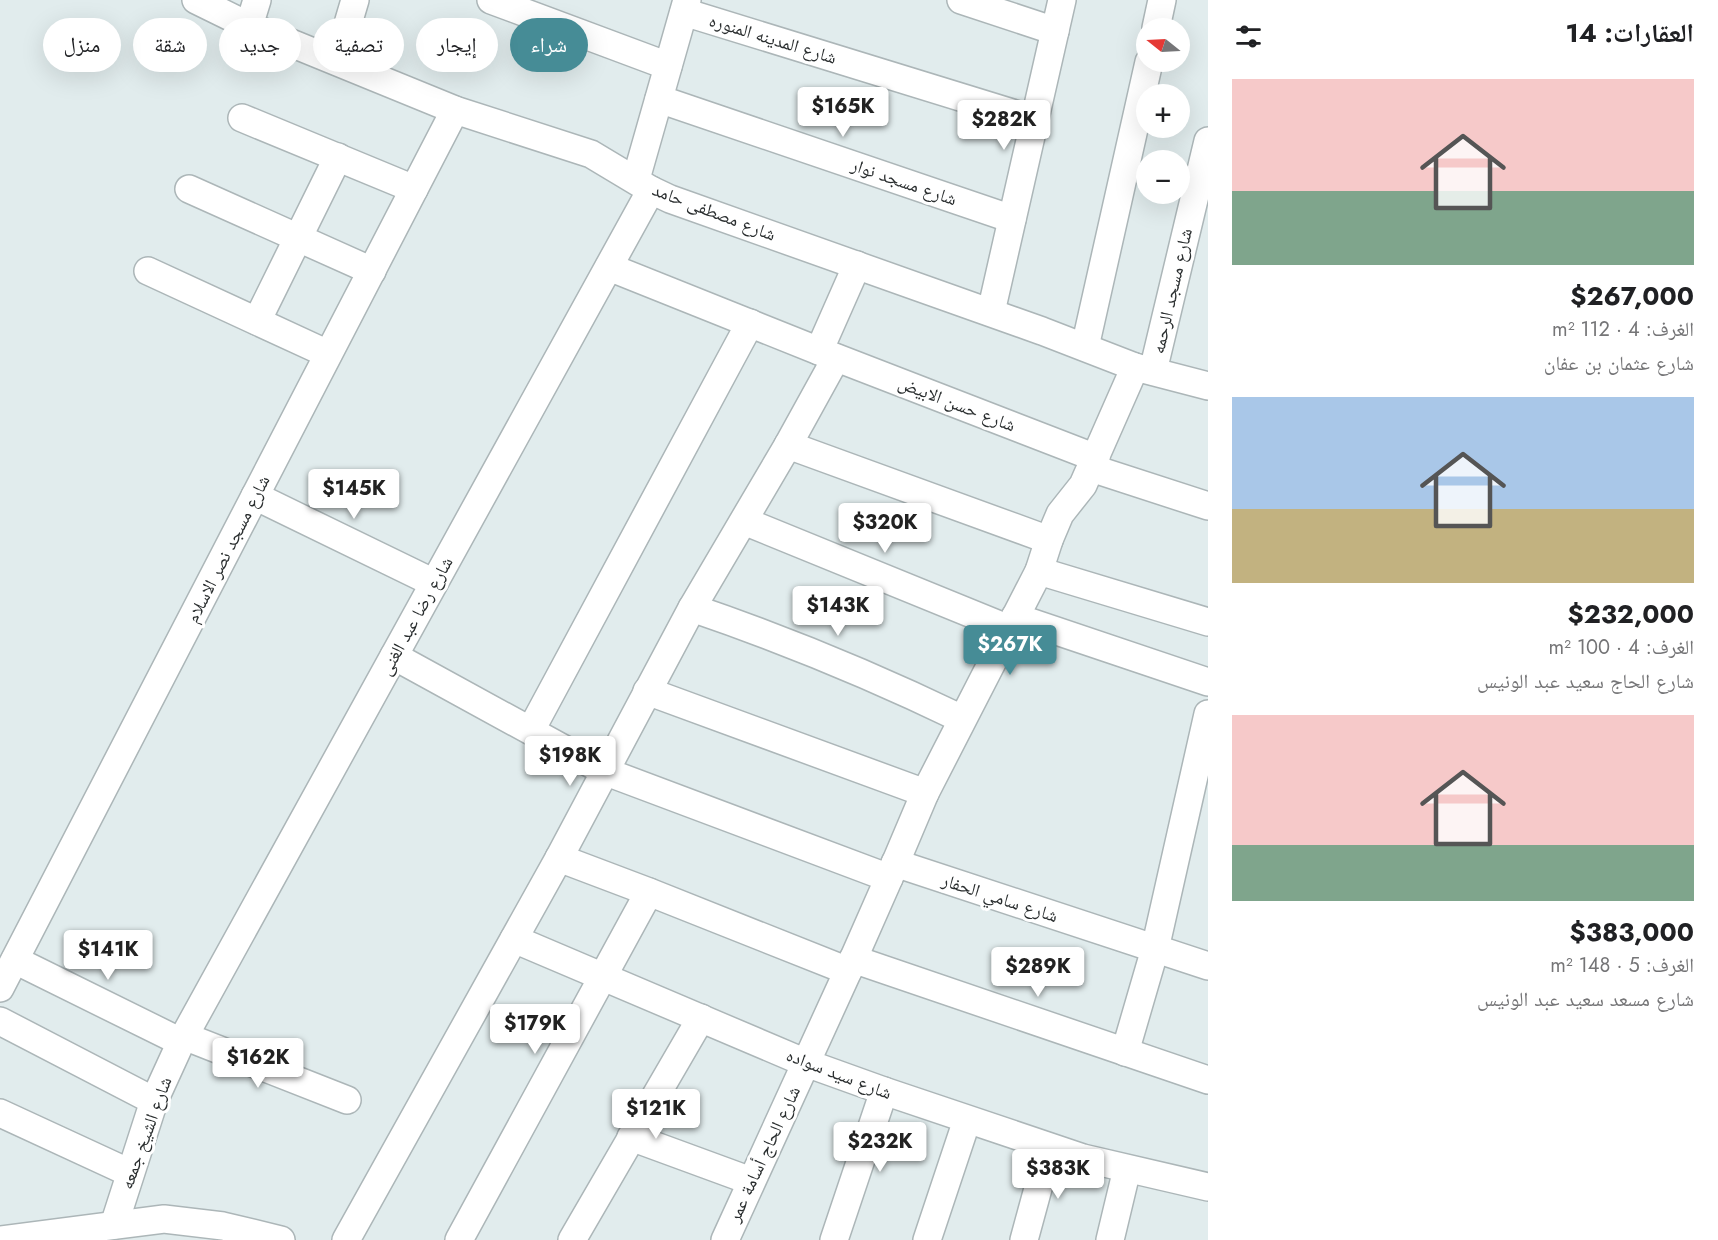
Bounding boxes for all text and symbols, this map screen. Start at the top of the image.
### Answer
street label: شارع المدينه المنوره [706,7,840,71]
text: العقارات: 14 [1565,14,1694,52]
chip: منزل [43,18,121,72]
chip: شقة [133,18,207,72]
chip: جديد [219,18,301,72]
chip: تصفية [313,18,404,72]
chip: إيجار [416,18,498,72]
chip: شراء [510,18,588,72]
north arrow [1136,18,1190,72]
map controls [1136,18,1190,204]
icon: filters [1232,20,1265,53]
button: + [1136,84,1190,138]
pin: $165K [801,87,885,138]
text: $165K [812,92,874,121]
pin: $282K [962,100,1046,151]
text: $282K [971,105,1037,134]
icon: home [1409,118,1517,226]
button: − [1136,150,1190,204]
street label: شارع مسجد نوار [847,151,960,212]
street label: شارع مصطفى حامد [648,176,780,248]
street label: شارع مسجد الرحمه [1145,226,1199,356]
text: $267,000 [1570,277,1694,315]
text: الغرف: 4 · 112 m² [1552,315,1694,344]
text: شارع عثمان بن عفان [1544,349,1694,378]
street label: شارع حسن الابيض [895,370,1019,438]
icon: home [1409,436,1517,544]
pin: $145K [312,469,396,520]
street label: شارع مسجد نصر الاسلام [180,471,276,627]
text: $145K [322,474,386,503]
pin: $320K [843,503,927,554]
text: $320K [852,508,918,537]
street label: شارع رضا عبد الغنى [373,552,459,680]
pin: $143K [796,586,880,637]
text: $143K [807,591,869,620]
text: $232,000 [1568,595,1694,633]
pin: $267K [968,625,1052,676]
text: $267K [978,630,1042,659]
text: الغرف: 4 · 100 m² [1548,633,1694,662]
text: شارع الحاج سعيد عبد الونيس [1477,667,1694,696]
pin: $198K [528,736,612,787]
text: $198K [539,741,601,770]
icon: home [1409,754,1517,862]
street label: شارع سامي الحفار [937,867,1061,930]
text: $383,000 [1570,913,1694,951]
pin: $141K [66,930,150,981]
text: $141K [78,935,138,964]
pin: $289K [996,947,1080,998]
text: الغرف: 5 · 148 m² [1550,951,1694,980]
text: $289K [1005,952,1071,981]
text: شارع مسعد سعيد عبد الونيس [1477,985,1694,1014]
pin: $179K [493,1004,577,1055]
text: $179K [504,1009,566,1038]
pin: $162K [216,1038,300,1089]
street label: شارع سيد سواده [782,1042,896,1106]
text: $162K [226,1043,290,1072]
street label: شارع الشيخ جمعه [114,1073,178,1193]
street label: شارع الحاج أسامة عمر [721,1082,807,1227]
pin: $121K [614,1089,698,1140]
text: $121K [626,1094,686,1123]
pin: $232K [838,1122,922,1173]
text: $232K [847,1127,913,1156]
pin: $383K [1016,1149,1100,1200]
text: $383K [1026,1154,1090,1183]

